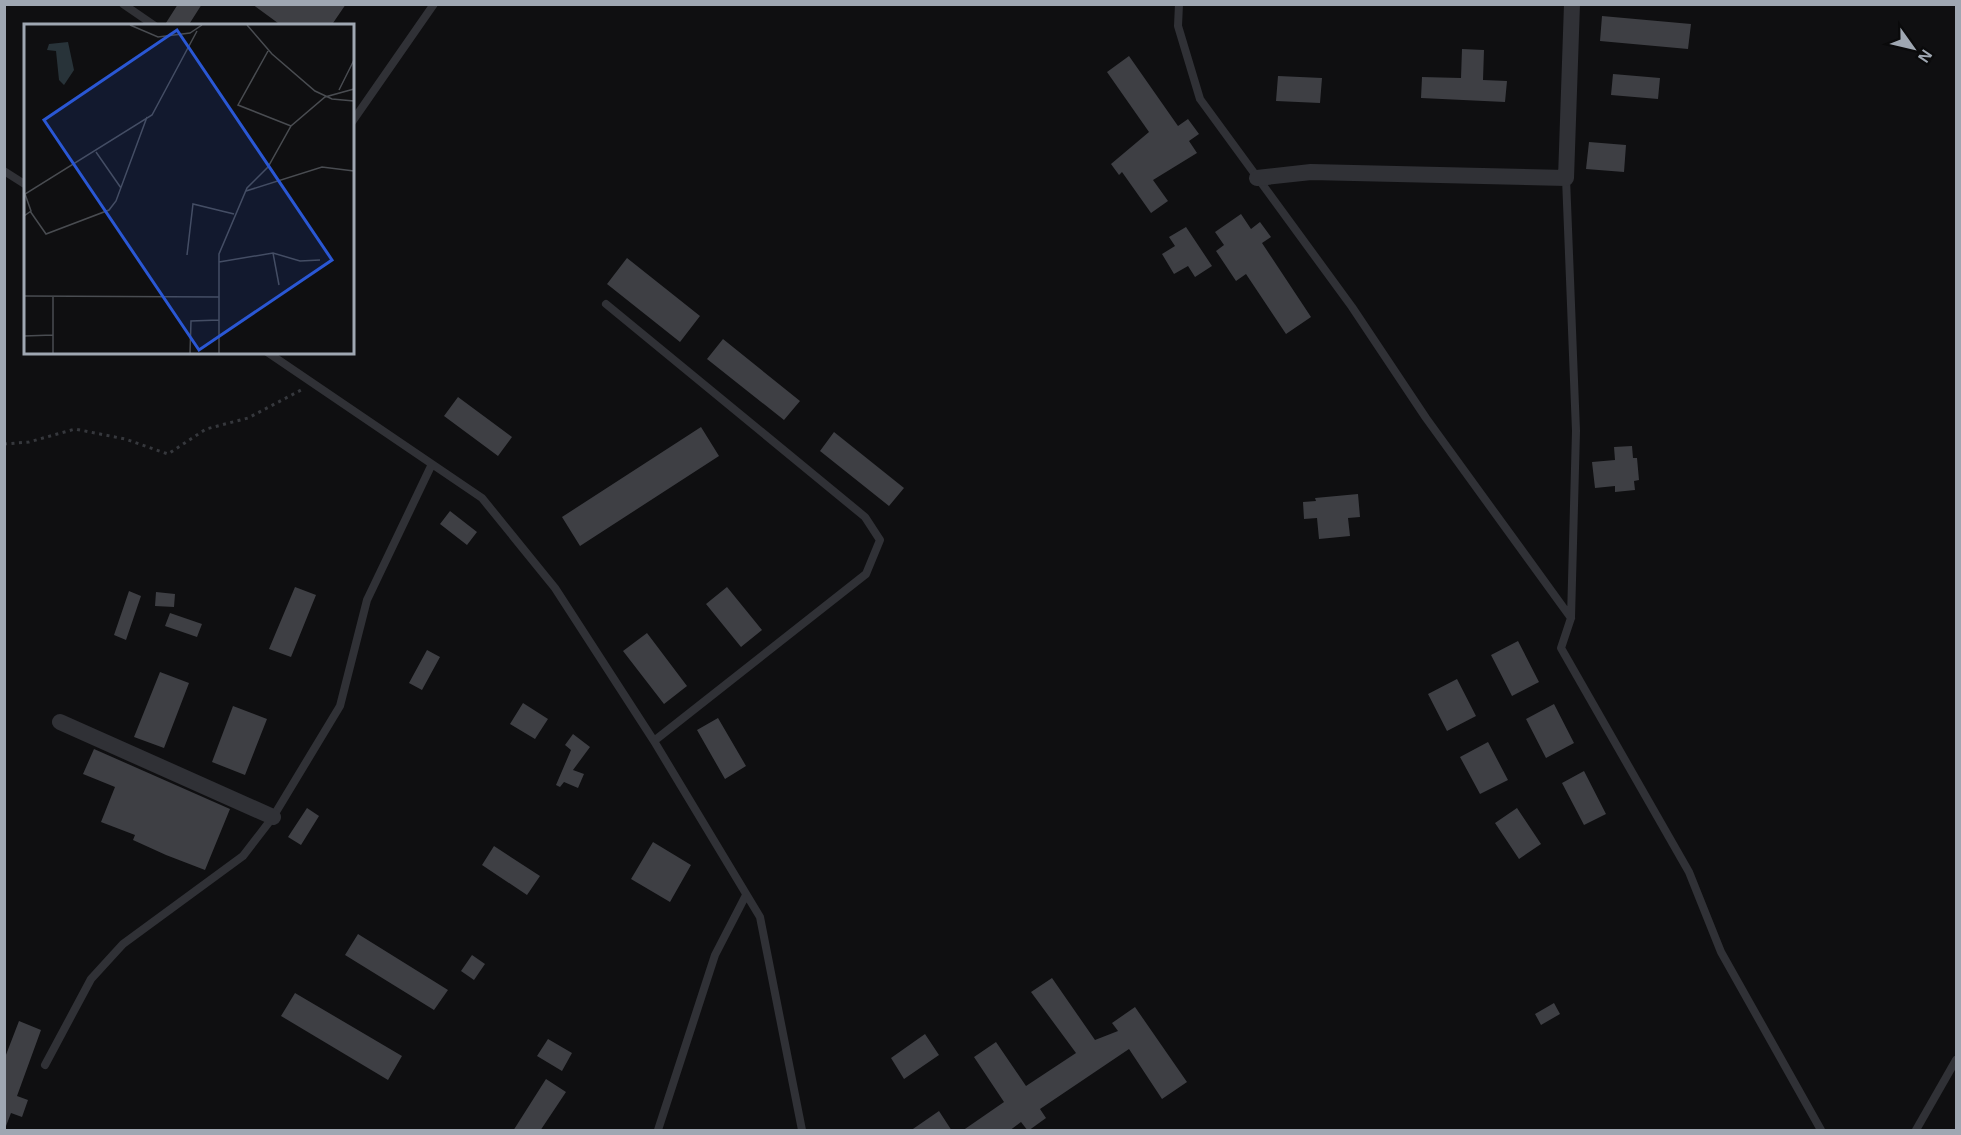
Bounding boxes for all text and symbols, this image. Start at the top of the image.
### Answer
north arrow [1883,18,1943,78]
inset map [24,24,354,354]
text: N [1915,47,1935,66]

